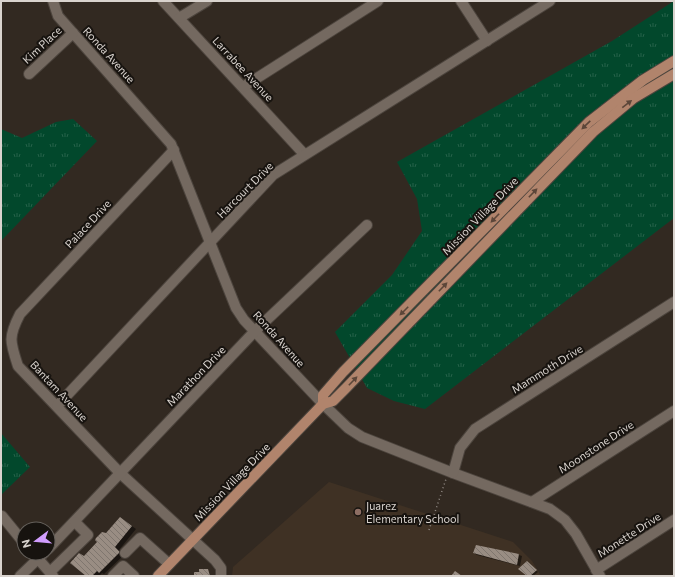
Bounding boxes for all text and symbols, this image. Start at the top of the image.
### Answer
street label: Kim Place [19,23,64,66]
street label: Ronda Avenue [81,24,138,85]
street label: Larrabee Avenue [210,34,277,104]
one-way arrow [621,99,632,108]
one-way arrow [581,120,591,130]
street label: Harcourt Drive [214,159,276,220]
street label: Mission Village Drive [439,174,520,257]
one-way arrow [528,188,538,198]
street label: Palace Drive [62,197,113,250]
one-way arrow [490,213,500,223]
one-way arrow [438,282,447,292]
one-way arrow [399,306,409,316]
street label: Ronda Avenue [251,308,308,369]
street label: Mammoth Drive [509,341,585,396]
street label: Marathon Drive [164,343,228,408]
street label: Bantam Avenue [28,358,91,424]
one-way arrow [348,376,358,386]
street label: Moonstone Drive [556,417,636,476]
street label: Mission Village Drive [191,440,272,523]
place label: Juarez Elementary School [366,499,459,525]
marker: Juarez Elementary School [353,507,363,517]
street label: Monette Drive [595,509,663,560]
north arrow [16,521,56,561]
text: N [19,538,33,550]

